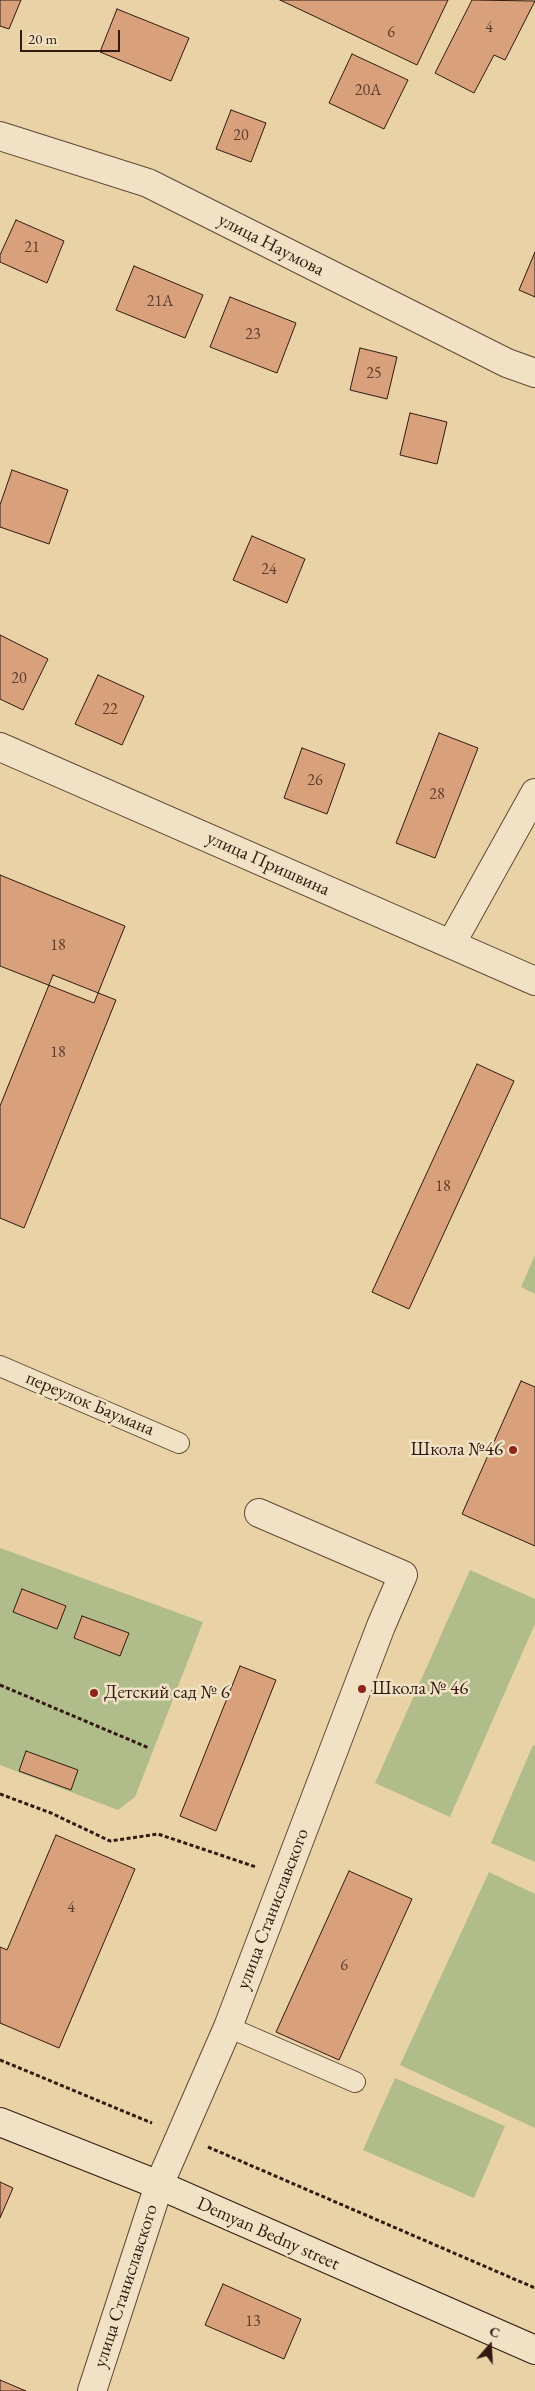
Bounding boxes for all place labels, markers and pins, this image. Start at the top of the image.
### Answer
place label: Школа №46 [410,1439,503,1461]
marker: Школа №46 [507,1444,519,1456]
place label: Школа № 46 [372,1678,468,1700]
place label: Детский сад № 6 [104,1682,230,1704]
marker: Школа № 46 [356,1683,368,1695]
marker: Детский сад № 6 [88,1687,100,1699]

